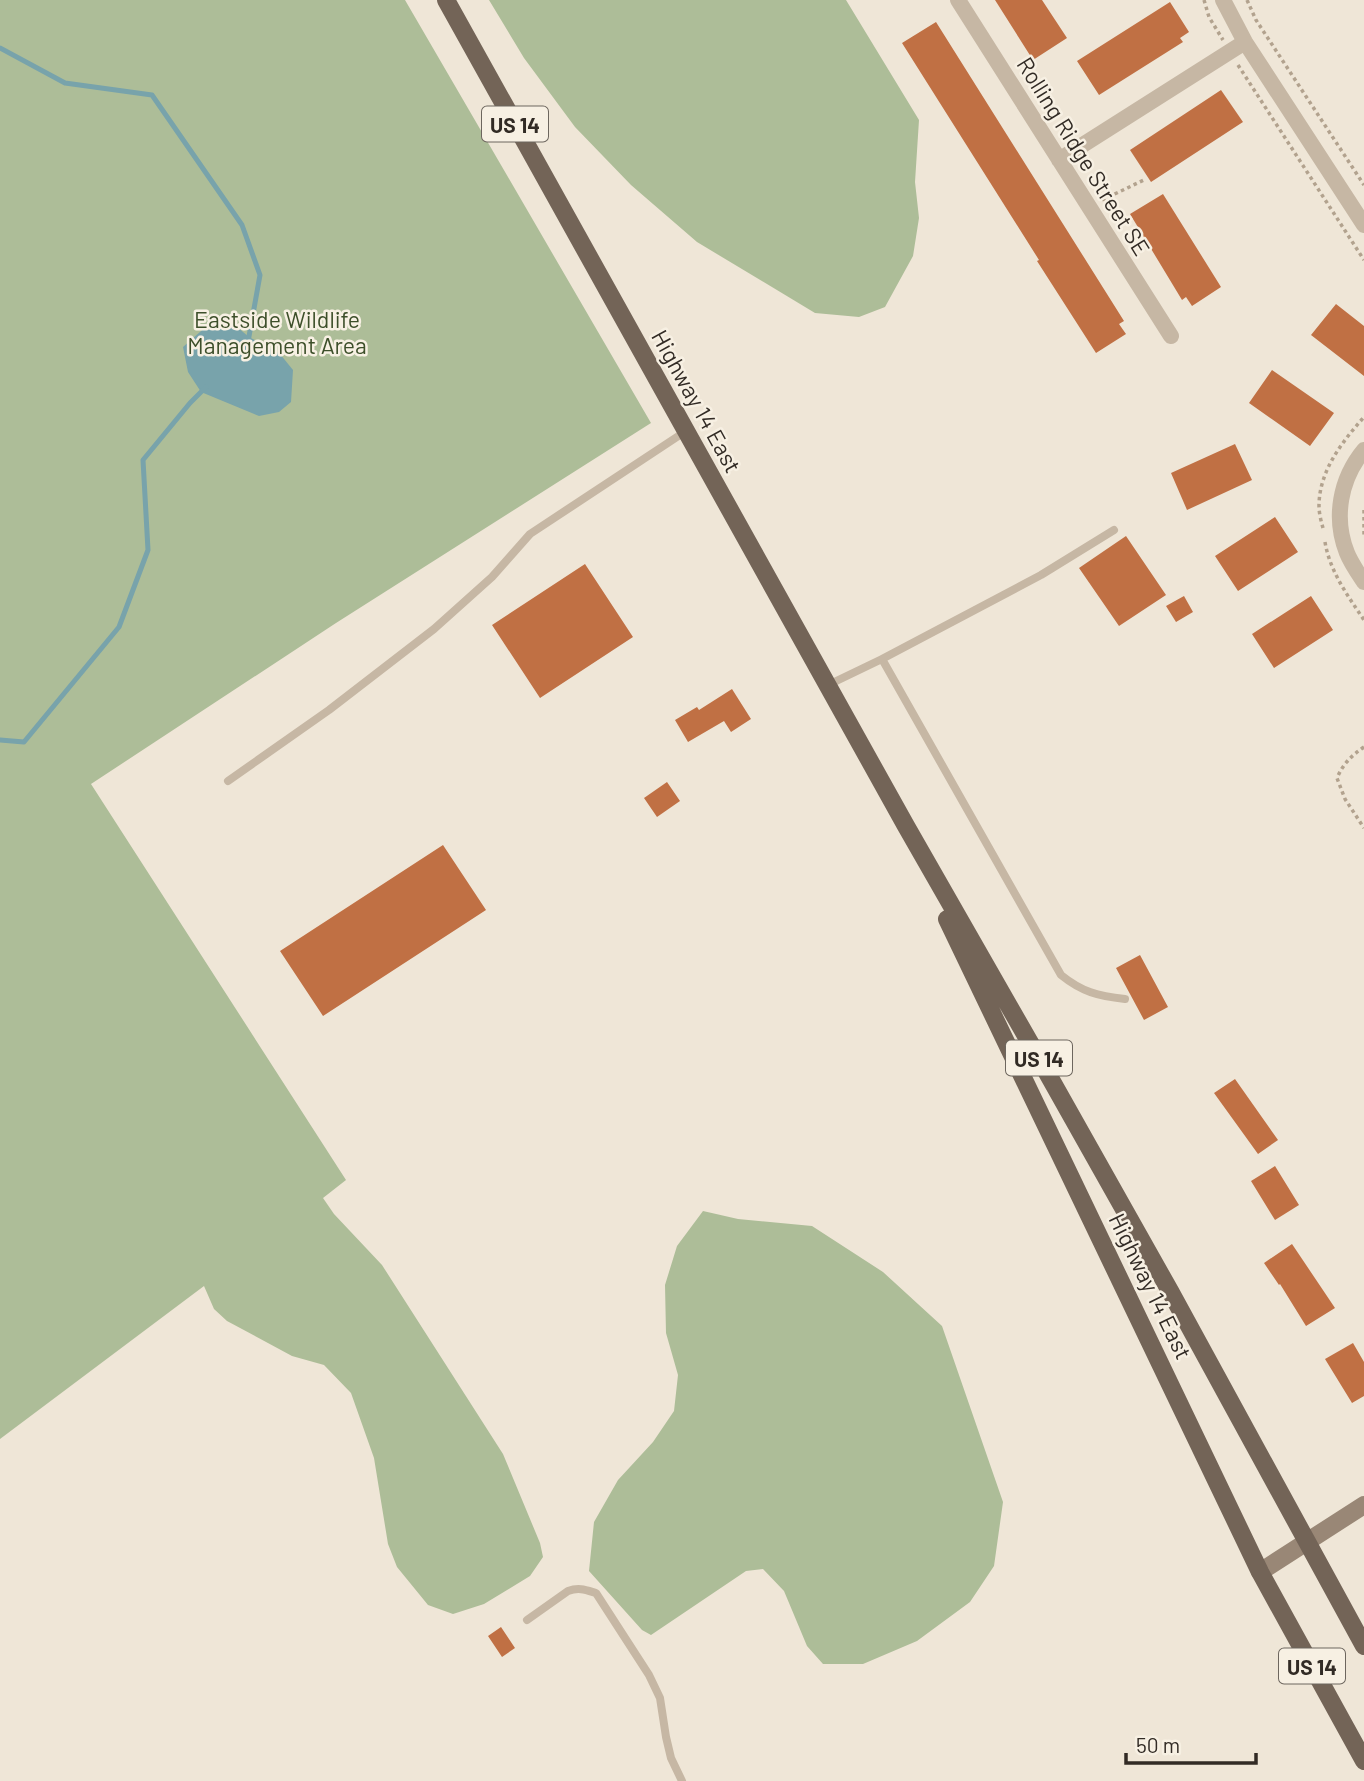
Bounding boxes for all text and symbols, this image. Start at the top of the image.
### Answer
street label: Rolling Ridge Street SE [1012,52,1156,260]
road number: US 14 [482,106,548,142]
park label: Eastside Wildlife Management Area [187,305,367,359]
street label: Highway 14 East [646,325,748,477]
road number: US 14 [1006,1040,1072,1076]
street label: Highway 14 East [1104,1208,1198,1364]
road number: US 14 [1279,1648,1345,1684]
scale bar [1126,1722,1256,1766]
text: 50 m [1136,1732,1180,1757]

